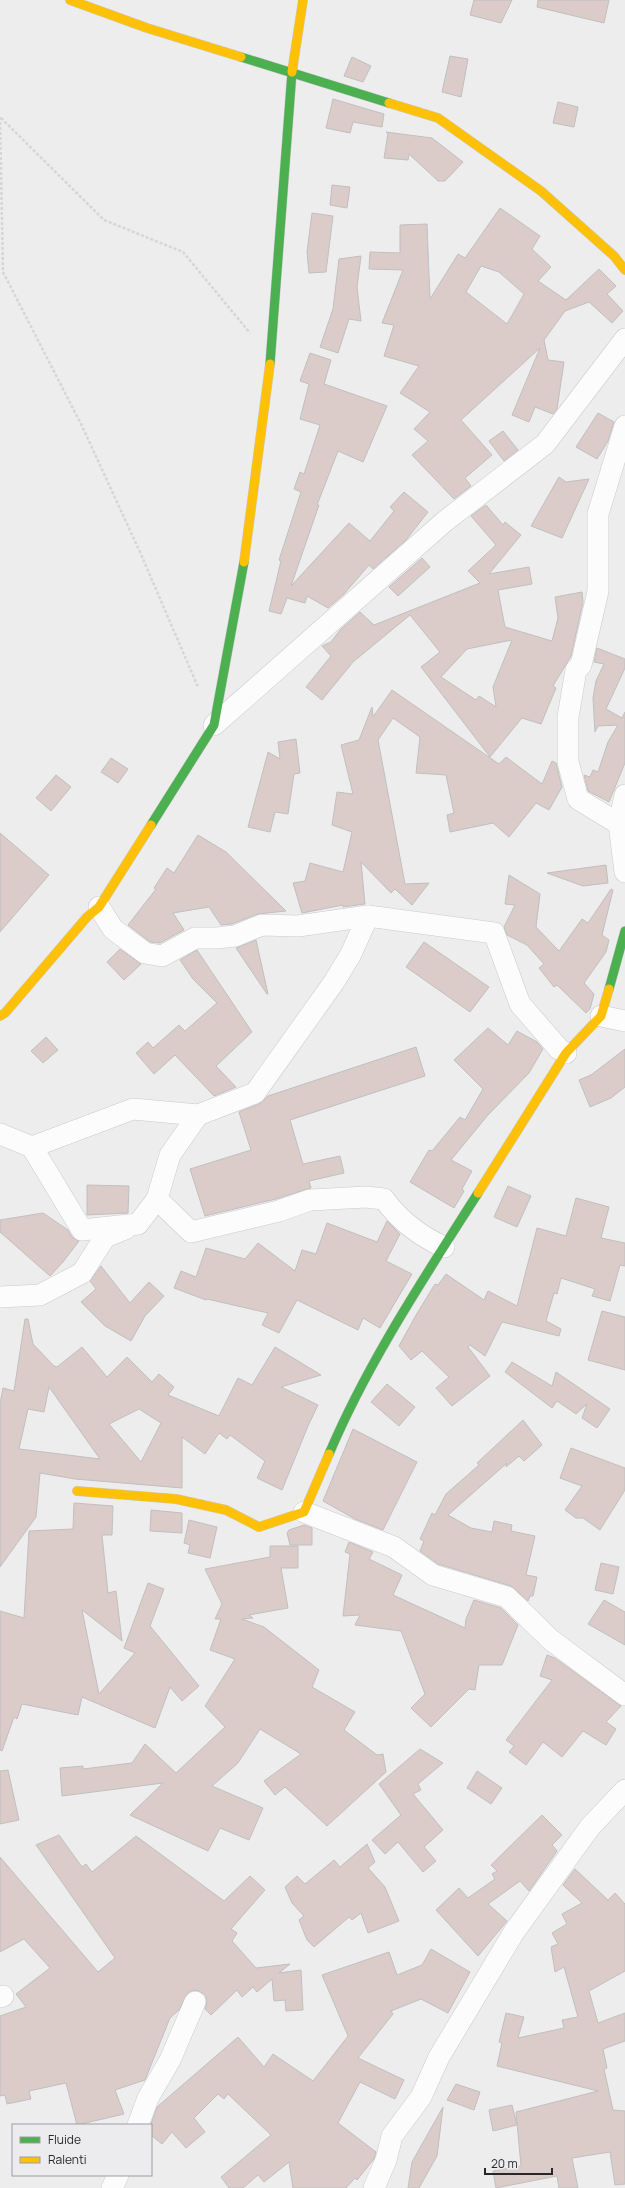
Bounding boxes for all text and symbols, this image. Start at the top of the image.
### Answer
legend [12,2124,152,2176]
text: Fluide [48,2131,81,2148]
scale bar [485,2150,552,2176]
text: Ralenti [48,2151,87,2168]
text: 20 m [491,2155,518,2172]

